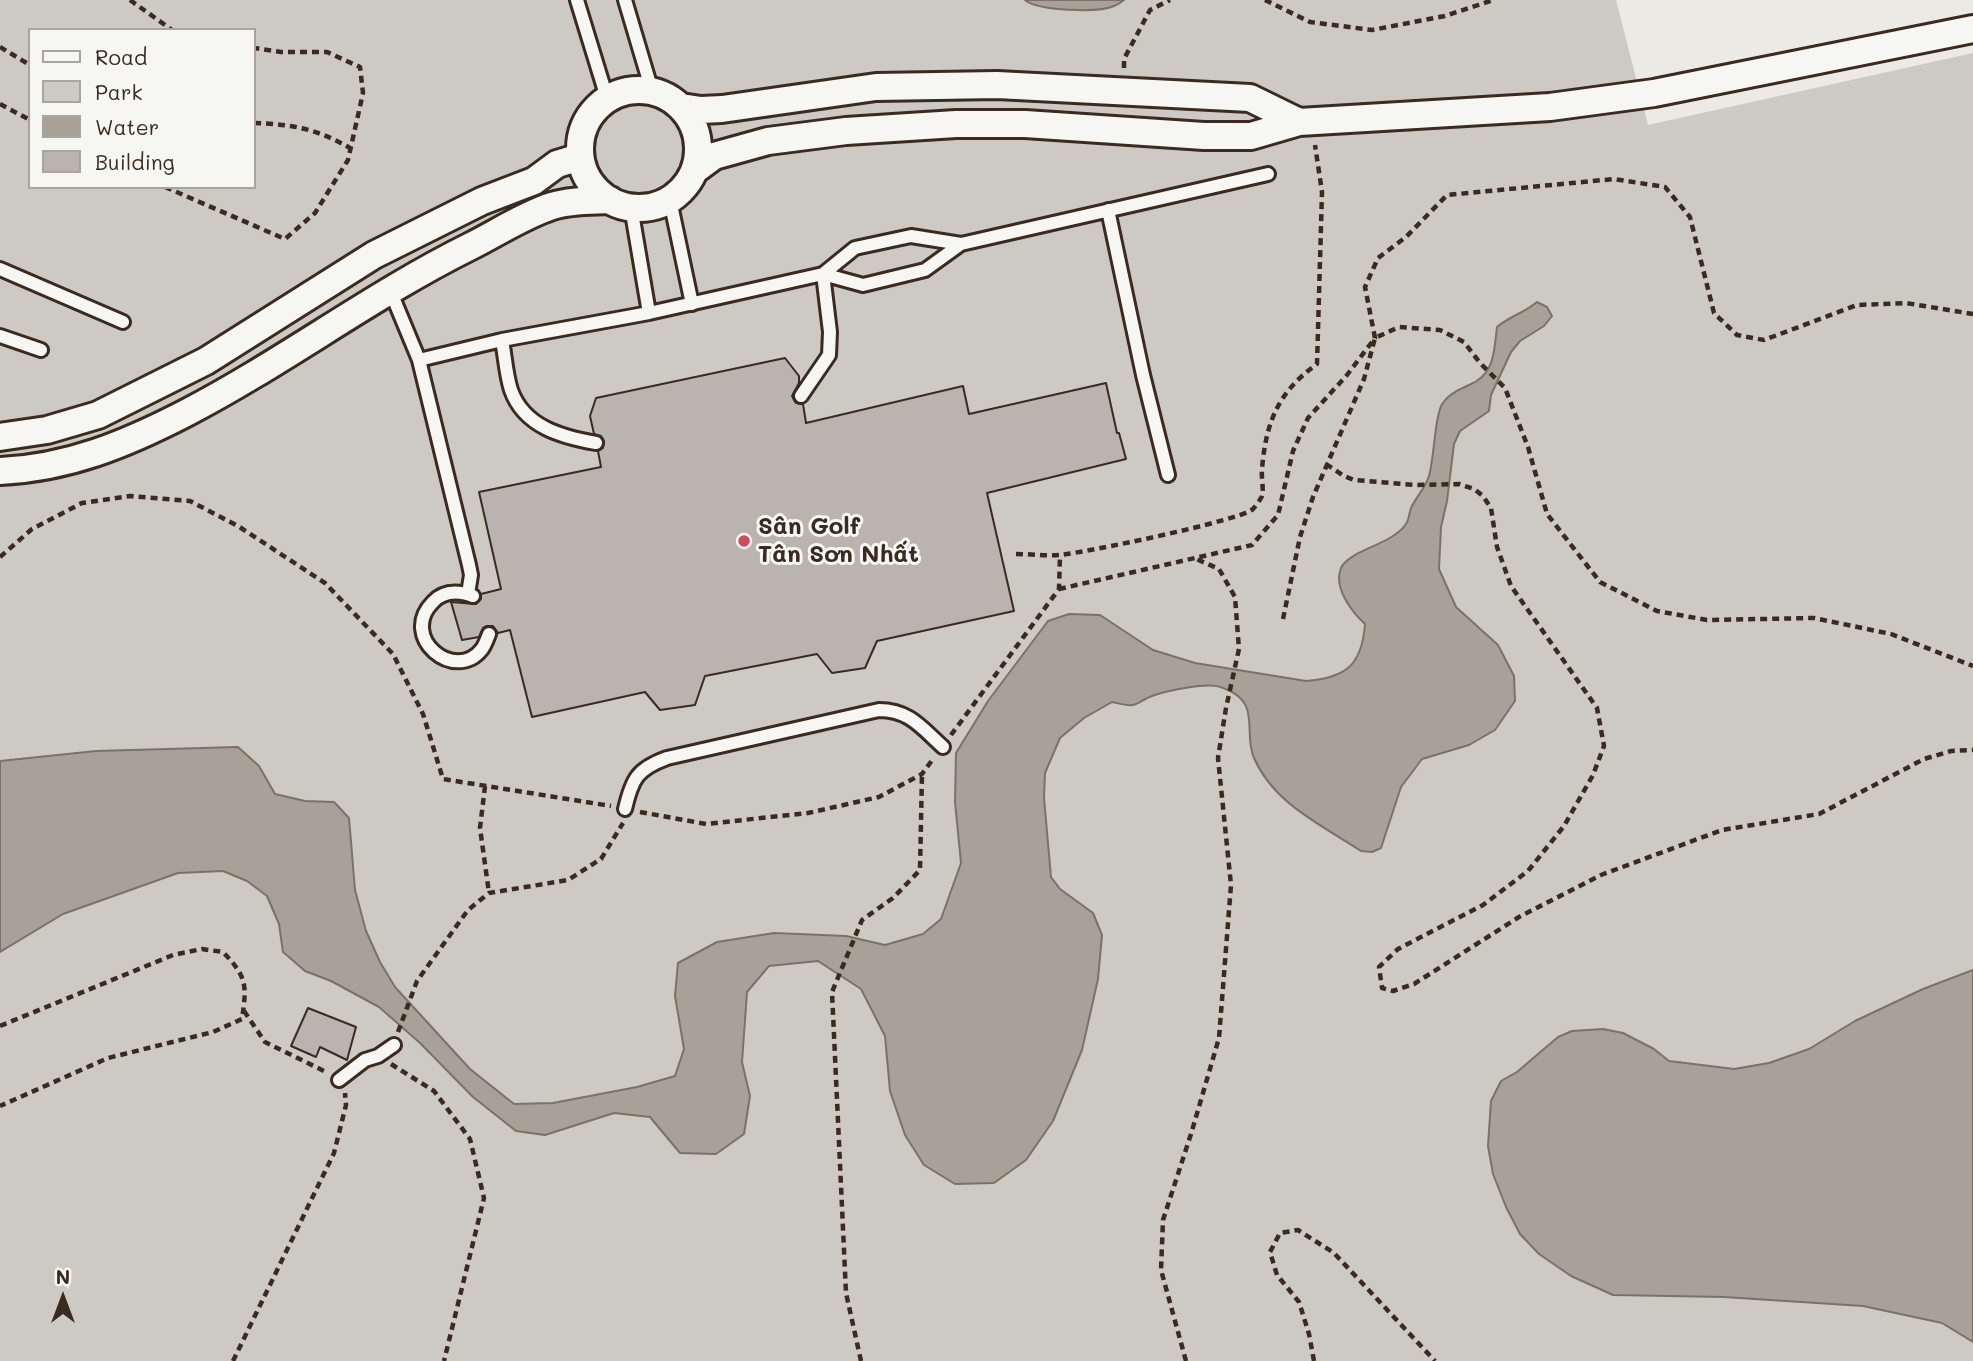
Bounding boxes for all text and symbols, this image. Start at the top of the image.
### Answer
legend [28,28,256,189]
text: Road [95,43,147,70]
text: Park [95,78,143,105]
text: Water [95,113,159,140]
text: Building [95,148,175,175]
place label: Sân Golf Tân Sơn Nhất [758,513,919,569]
marker: Sân Golf Tân Sơn Nhất [736,533,752,549]
north arrow [28,1263,98,1333]
text: N [56,1264,70,1289]

